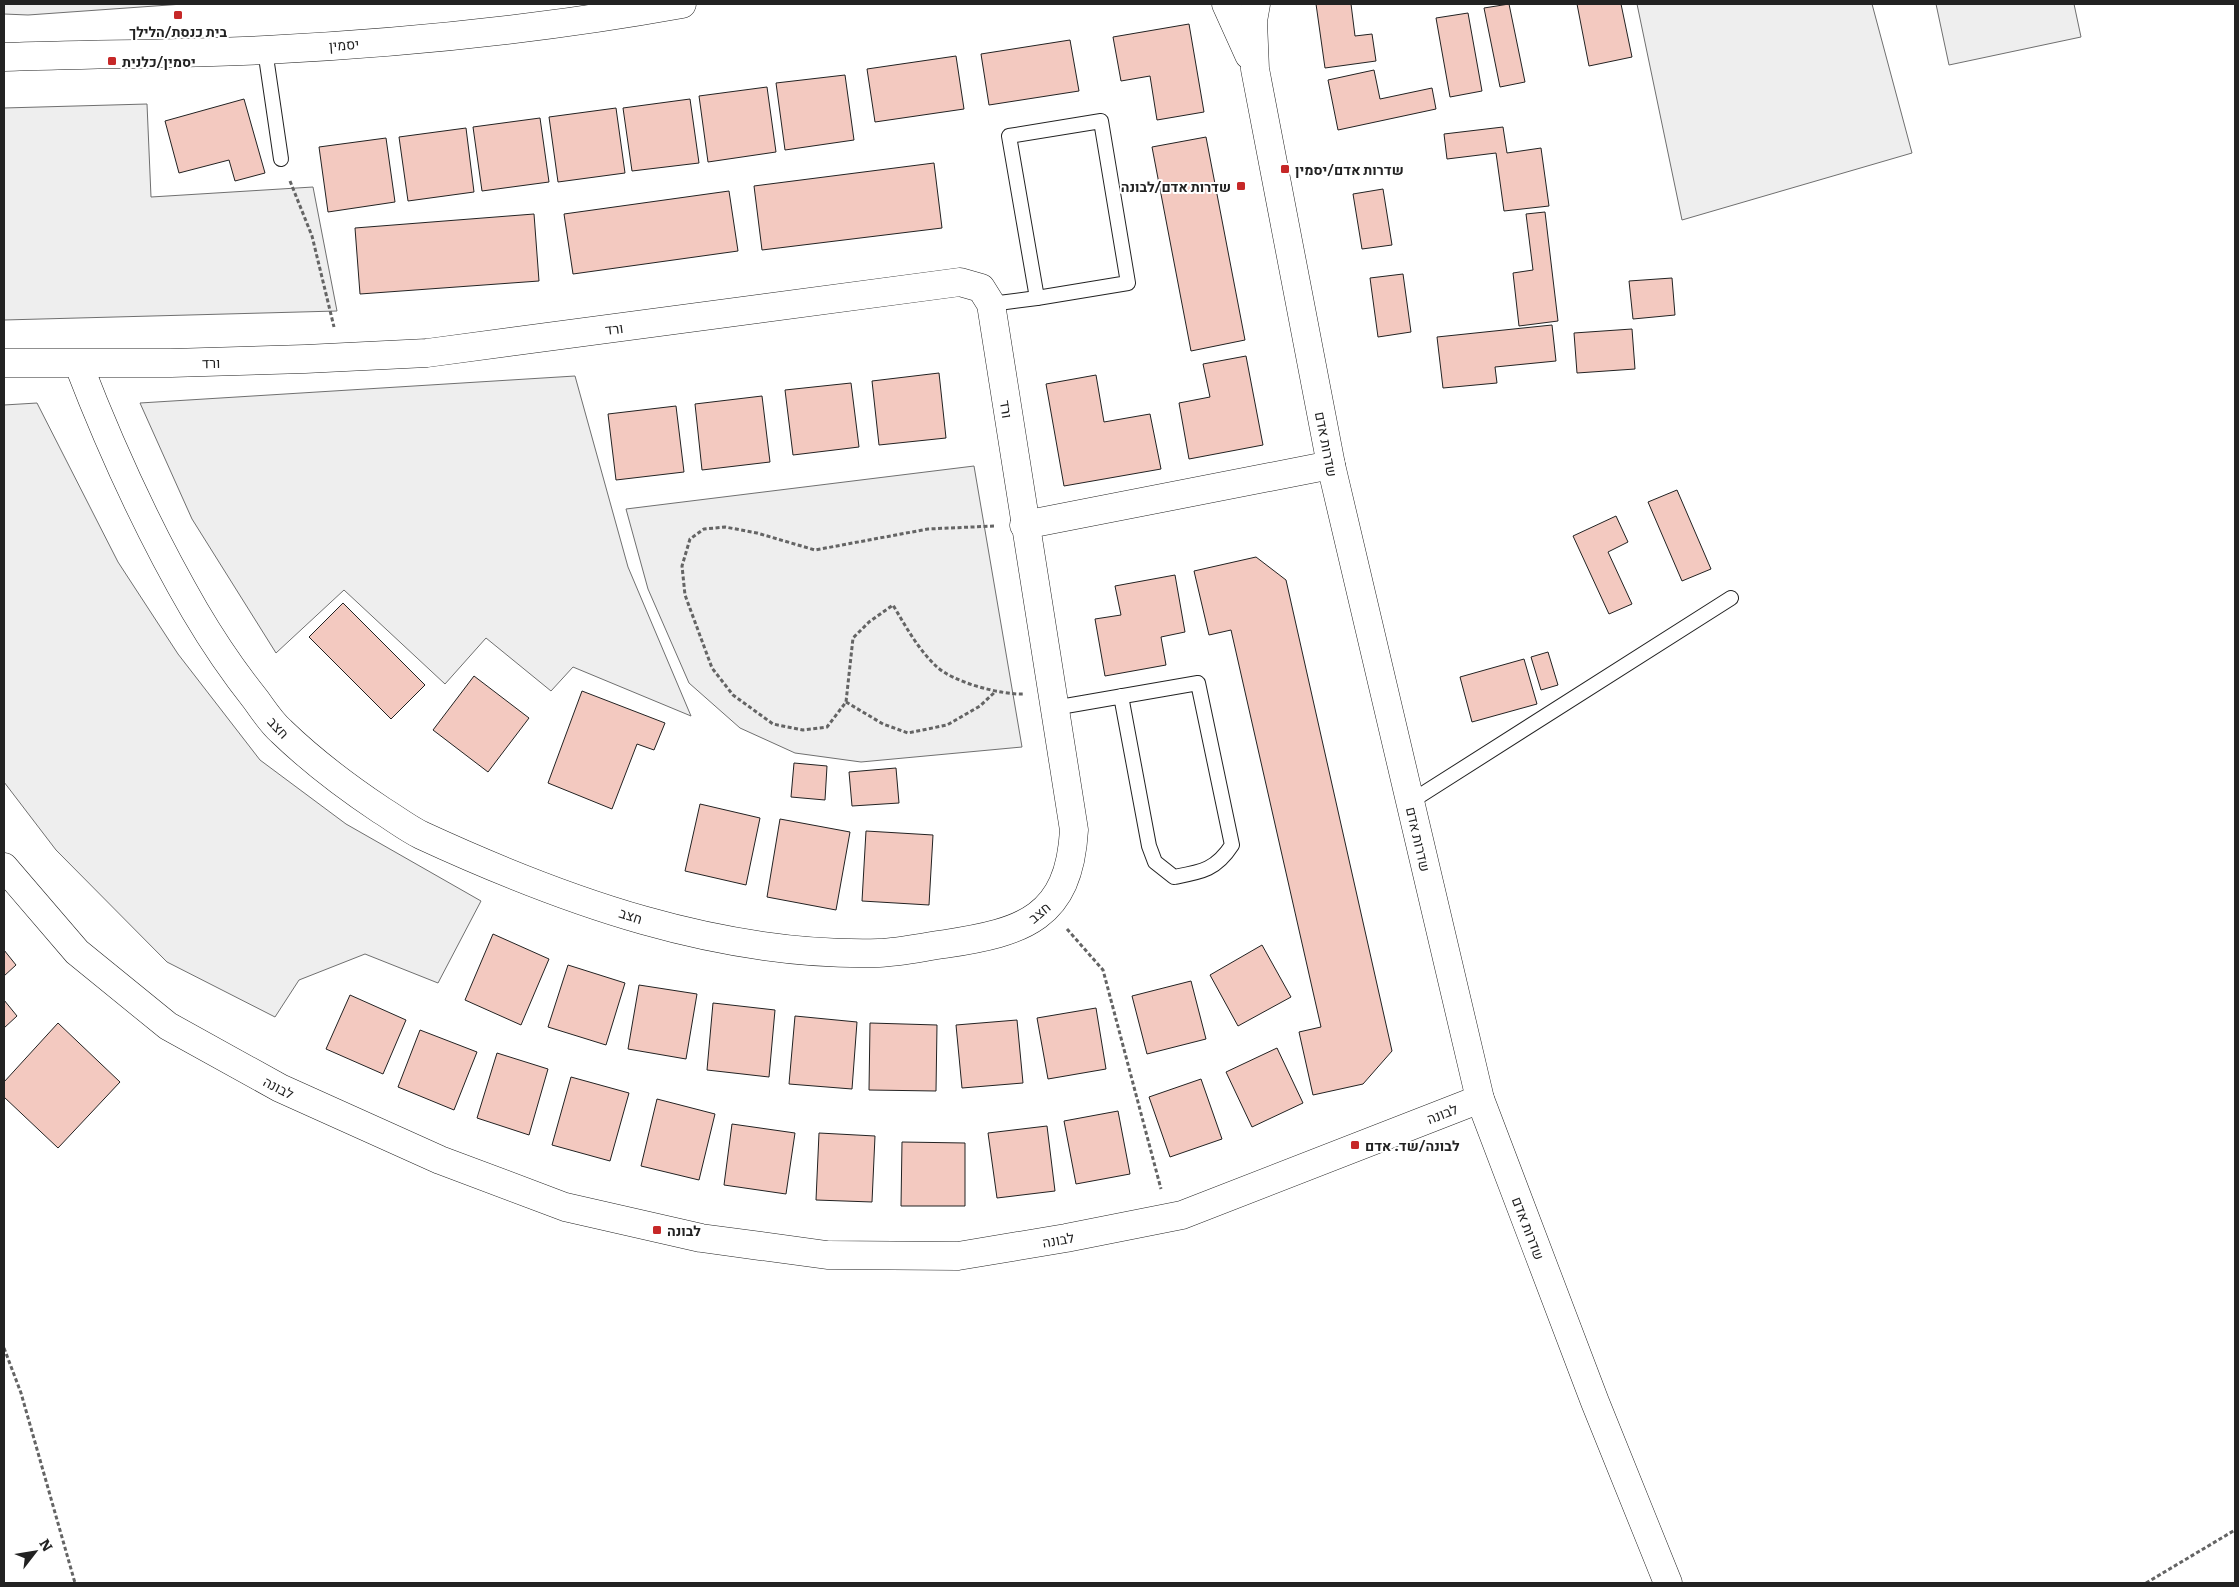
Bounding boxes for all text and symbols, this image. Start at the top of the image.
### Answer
marker: בית כנסת/הלילך [172,9,184,21]
place label: בית כנסת/הלילך [129,21,228,41]
street label: יסמין [328,33,360,55]
place label: יסמין/כלנית [122,51,196,71]
marker: יסמין/כלנית [106,55,118,67]
place label: שדרות אדם/יסמין [1295,159,1404,179]
marker: שדרות אדם/יסמין [1279,163,1291,175]
place label: שדרות אדם/לבונה [1121,176,1231,196]
marker: שדרות אדם/לבונה [1235,180,1247,192]
street label: ורד [604,317,624,339]
street label: ורד [202,352,220,372]
street label: ורד [996,398,1018,420]
street label: שדרות אדם [1311,410,1343,478]
street label: חצב [264,712,294,742]
street label: שדרות אדם [1402,805,1436,873]
street label: חצב [1024,897,1054,927]
street label: חצב [617,902,645,928]
street label: לבונה [260,1071,298,1103]
street label: לבונה [1423,1098,1461,1128]
place label: לבונה/שד. אדם [1365,1135,1460,1155]
marker: לבונה/שד. אדם [1349,1139,1361,1151]
street label: שדרות אדם [1508,1194,1550,1262]
place label: לבונה [667,1220,701,1240]
marker: לבונה [651,1224,663,1236]
street label: לבונה [1041,1226,1075,1252]
north arrow [10,1527,60,1577]
text: N [35,1535,59,1555]

